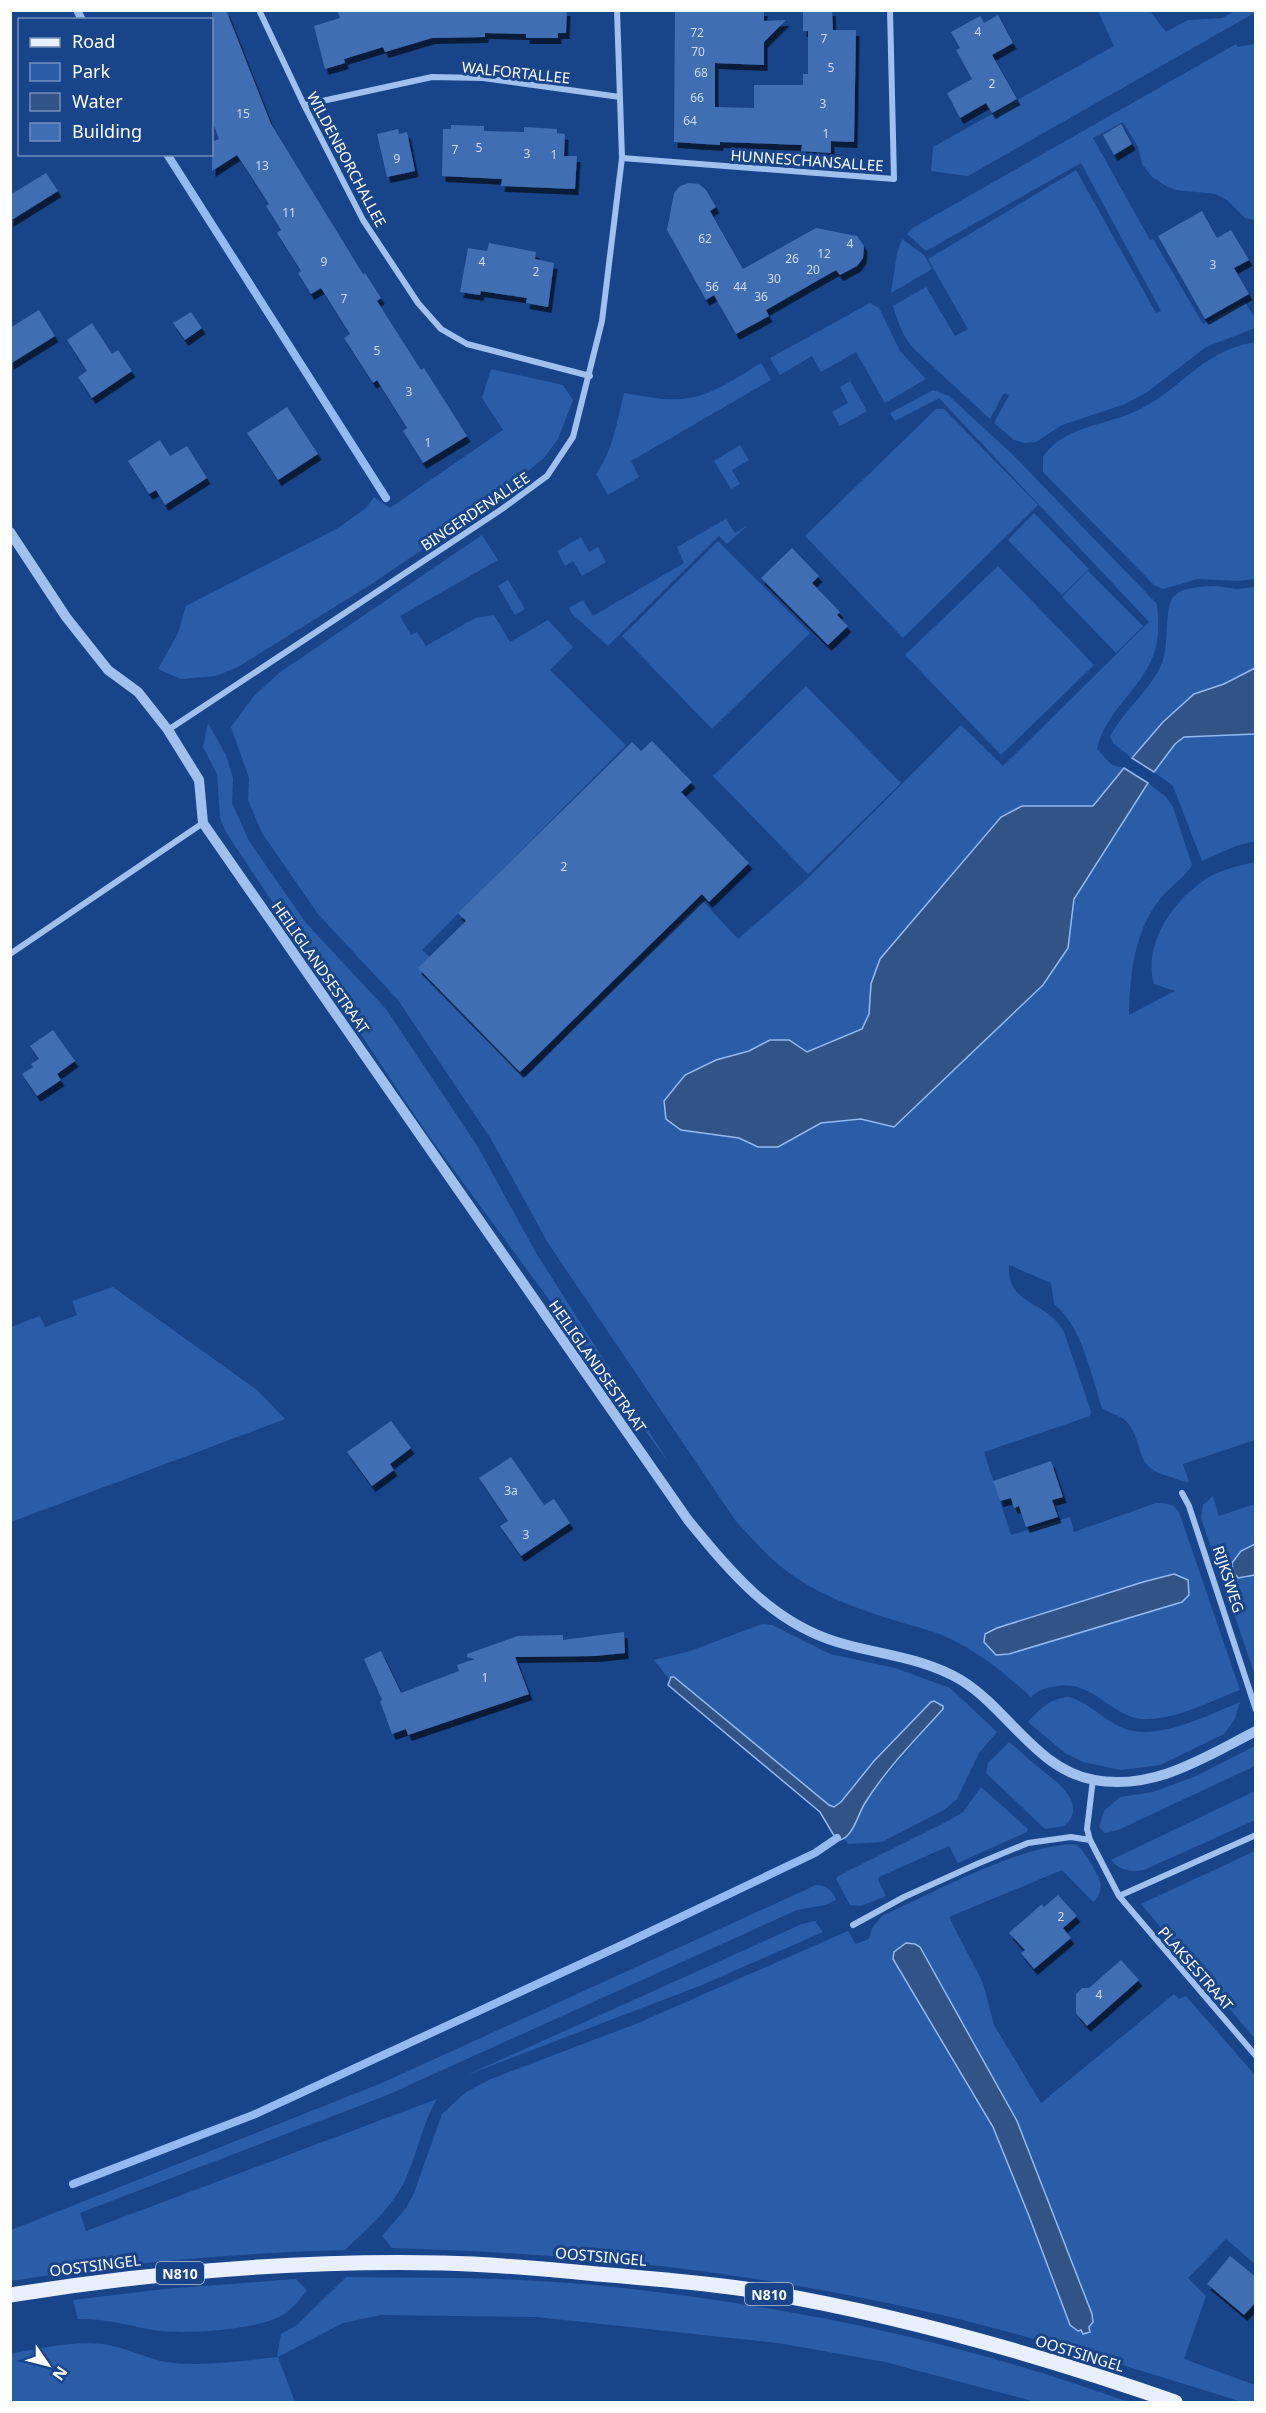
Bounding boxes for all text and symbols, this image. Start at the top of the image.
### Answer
legend [18,18,213,156]
house number: 4 [975,23,982,40]
house number: 72 [690,24,704,41]
text: Road [72,29,115,53]
house number: 7 [821,30,828,47]
house number: 70 [691,43,705,60]
street label: WALFORTALLEE [461,56,571,88]
text: Park [72,59,110,83]
house number: 5 [828,59,835,76]
house number: 68 [694,64,708,81]
house number: 2 [989,75,996,92]
street label: WILDENBORCHALLEE [303,88,391,230]
text: Water [72,89,123,113]
house number: 66 [690,89,704,106]
house number: 3 [820,95,827,112]
house number: 15 [236,105,250,122]
house number: 64 [683,112,697,129]
text: Building [72,119,142,143]
house number: 1 [823,125,829,142]
house number: 5 [476,139,483,156]
house number: 7 [452,141,459,158]
house number: 3 [524,145,531,162]
street label: HUNNESCHANSALLEE [730,145,884,175]
house number: 1 [551,146,557,163]
house number: 9 [394,150,401,167]
house number: 13 [255,157,269,174]
house number: 11 [282,204,296,221]
house number: 62 [698,230,712,247]
house number: 4 [847,235,854,252]
house number: 12 [817,245,831,262]
house number: 26 [785,250,799,267]
house number: 9 [321,253,328,270]
house number: 4 [479,253,486,270]
house number: 3 [1210,256,1217,273]
house number: 20 [806,261,820,278]
house number: 2 [533,263,540,280]
house number: 30 [767,270,781,287]
house number: 56 [705,278,719,295]
house number: 44 [733,278,747,295]
house number: 36 [754,288,768,305]
house number: 7 [341,290,348,307]
house number: 5 [374,342,381,359]
house number: 3 [406,383,413,400]
house number: 1 [425,434,431,451]
street label: BINGERDENALLEE [417,467,533,555]
house number: 2 [561,858,568,875]
street label: HEILIGLANDSESTRAAT [268,897,375,1038]
street label: HEILIGLANDSESTRAAT [545,1296,652,1437]
house number: 3a [504,1482,518,1499]
house number: 3 [523,1526,530,1543]
street label: RIJKSWEG [1209,1543,1249,1615]
house number: 1 [482,1669,488,1686]
house number: 2 [1058,1908,1065,1925]
street label: PLAKSESTRAAT [1154,1922,1238,2015]
house number: 4 [1096,1986,1103,2003]
street label: OOSTSINGEL [554,2242,648,2270]
street label: OOSTSINGEL [48,2249,142,2281]
road number: N810 [156,2262,204,2284]
road number: N810 [745,2283,793,2305]
street label: OOSTSINGEL [1033,2330,1127,2376]
north arrow [18,2335,78,2395]
text: N [48,2362,73,2385]

